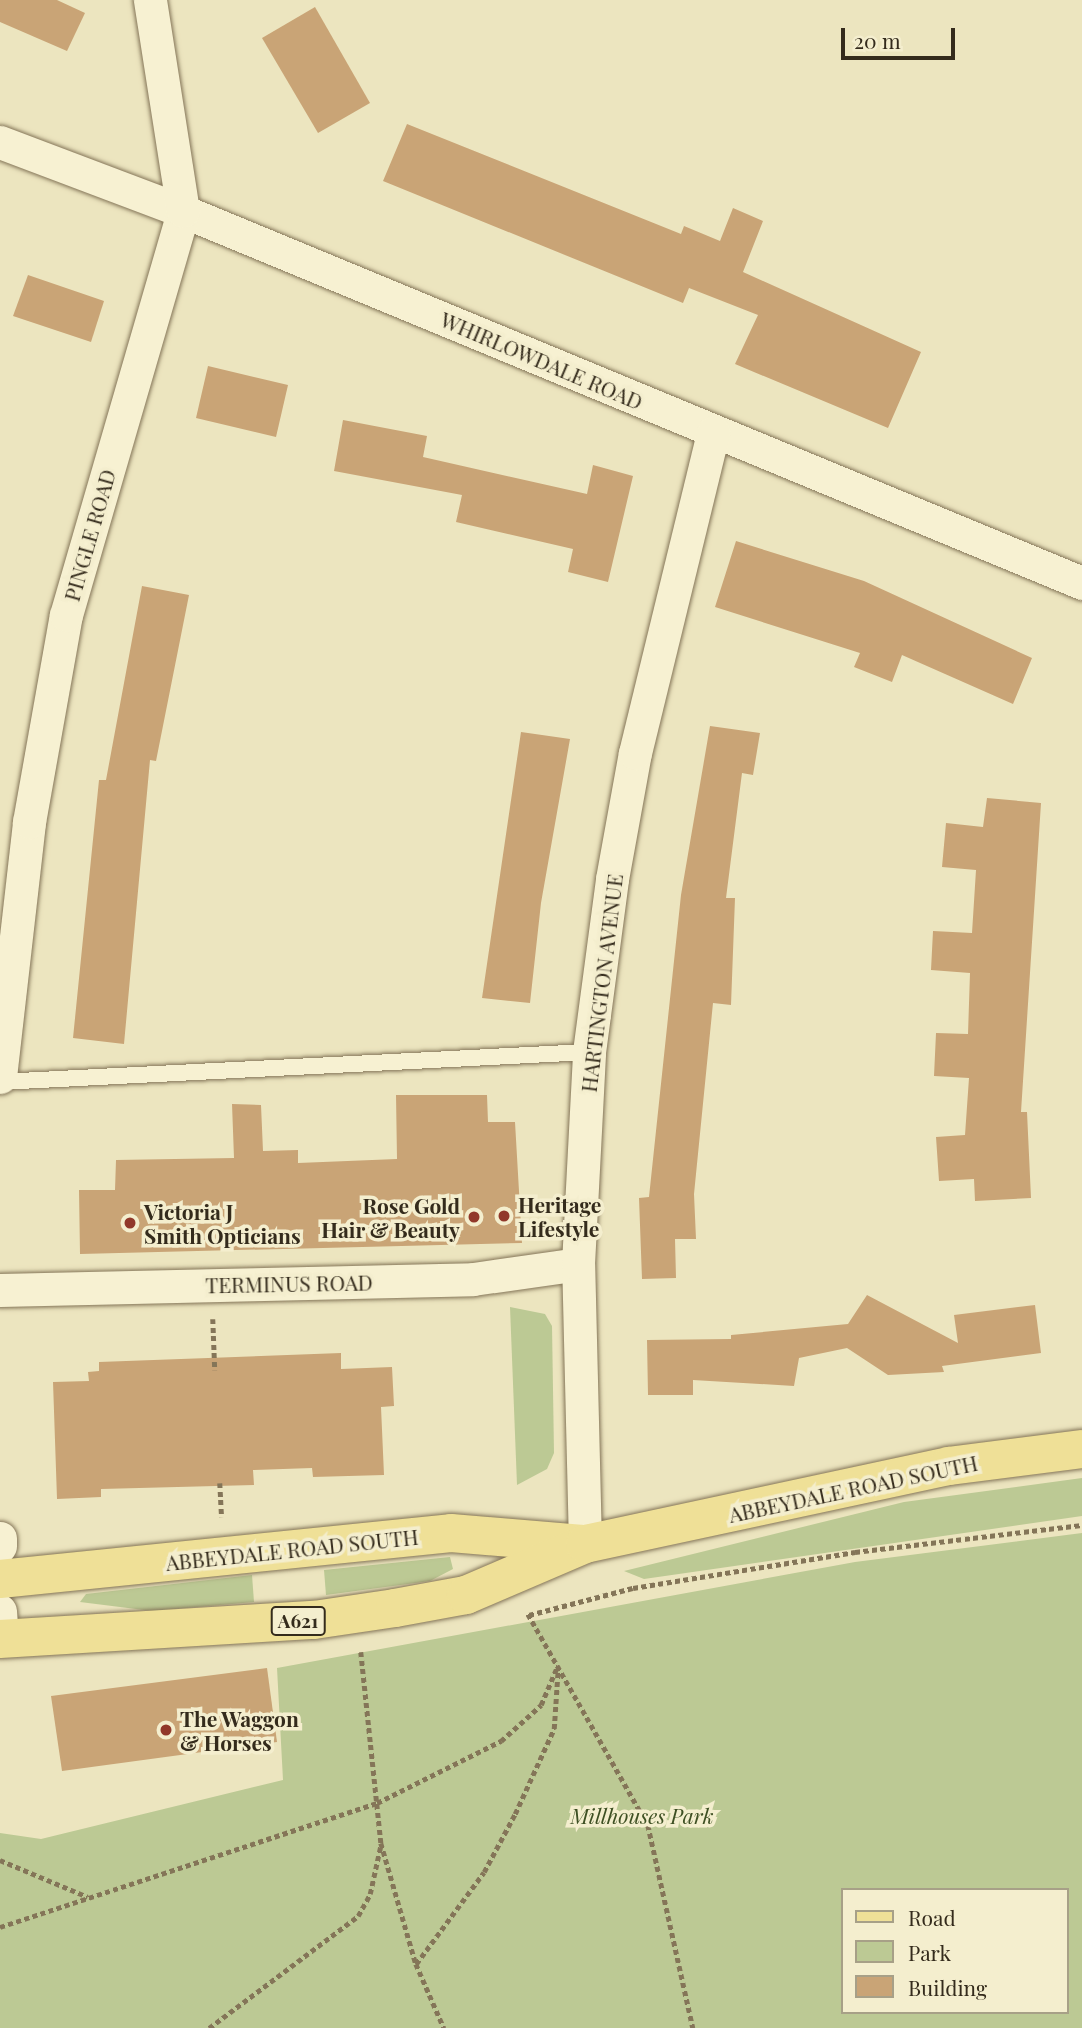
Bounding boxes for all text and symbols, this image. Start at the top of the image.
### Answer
scale bar [844,14,958,58]
text: 20 m [854,26,901,54]
street label: WHIRLOWDALE ROAD [437,306,647,414]
street label: PINGLE ROAD [58,466,120,604]
street label: HARTINGTON AVENUE [575,872,627,1094]
place label: Heritage Lifestyle [518,1191,601,1241]
place label: Rose Gold Hair & Beauty [321,1192,460,1242]
place label: Victoria J Smith Opticians [144,1198,301,1248]
marker: Heritage Lifestyle [496,1208,512,1224]
marker: Rose Gold Hair & Beauty [466,1209,482,1225]
marker: Victoria J Smith Opticians [122,1215,138,1231]
street label: TERMINUS ROAD [205,1269,373,1297]
street label: ABBEYDALE ROAD SOUTH [726,1449,980,1527]
street label: ABBEYDALE ROAD SOUTH [164,1523,420,1575]
road number: A621 [270,1606,326,1637]
place label: The Waggon & Horses [180,1705,300,1755]
marker: The Waggon & Horses [158,1722,174,1738]
park label: Millhouses Park [570,1802,714,1828]
legend [841,1888,1068,2014]
text: Road [908,1903,956,1931]
text: Park [908,1938,951,1966]
text: Building [908,1973,987,2001]

